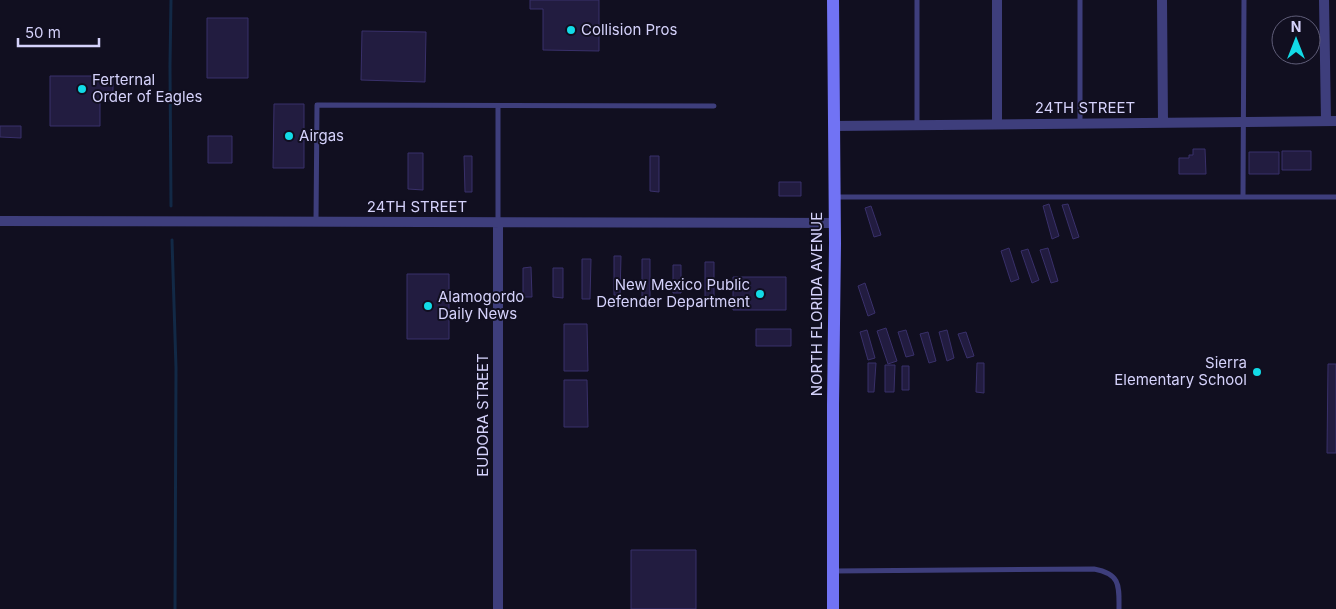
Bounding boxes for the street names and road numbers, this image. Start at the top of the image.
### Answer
street label: 24TH STREET [1035,98,1135,117]
street label: 24TH STREET [367,197,467,216]
street label: NORTH FLORIDA AVENUE [807,212,826,396]
street label: EUDORA STREET [473,353,492,477]

